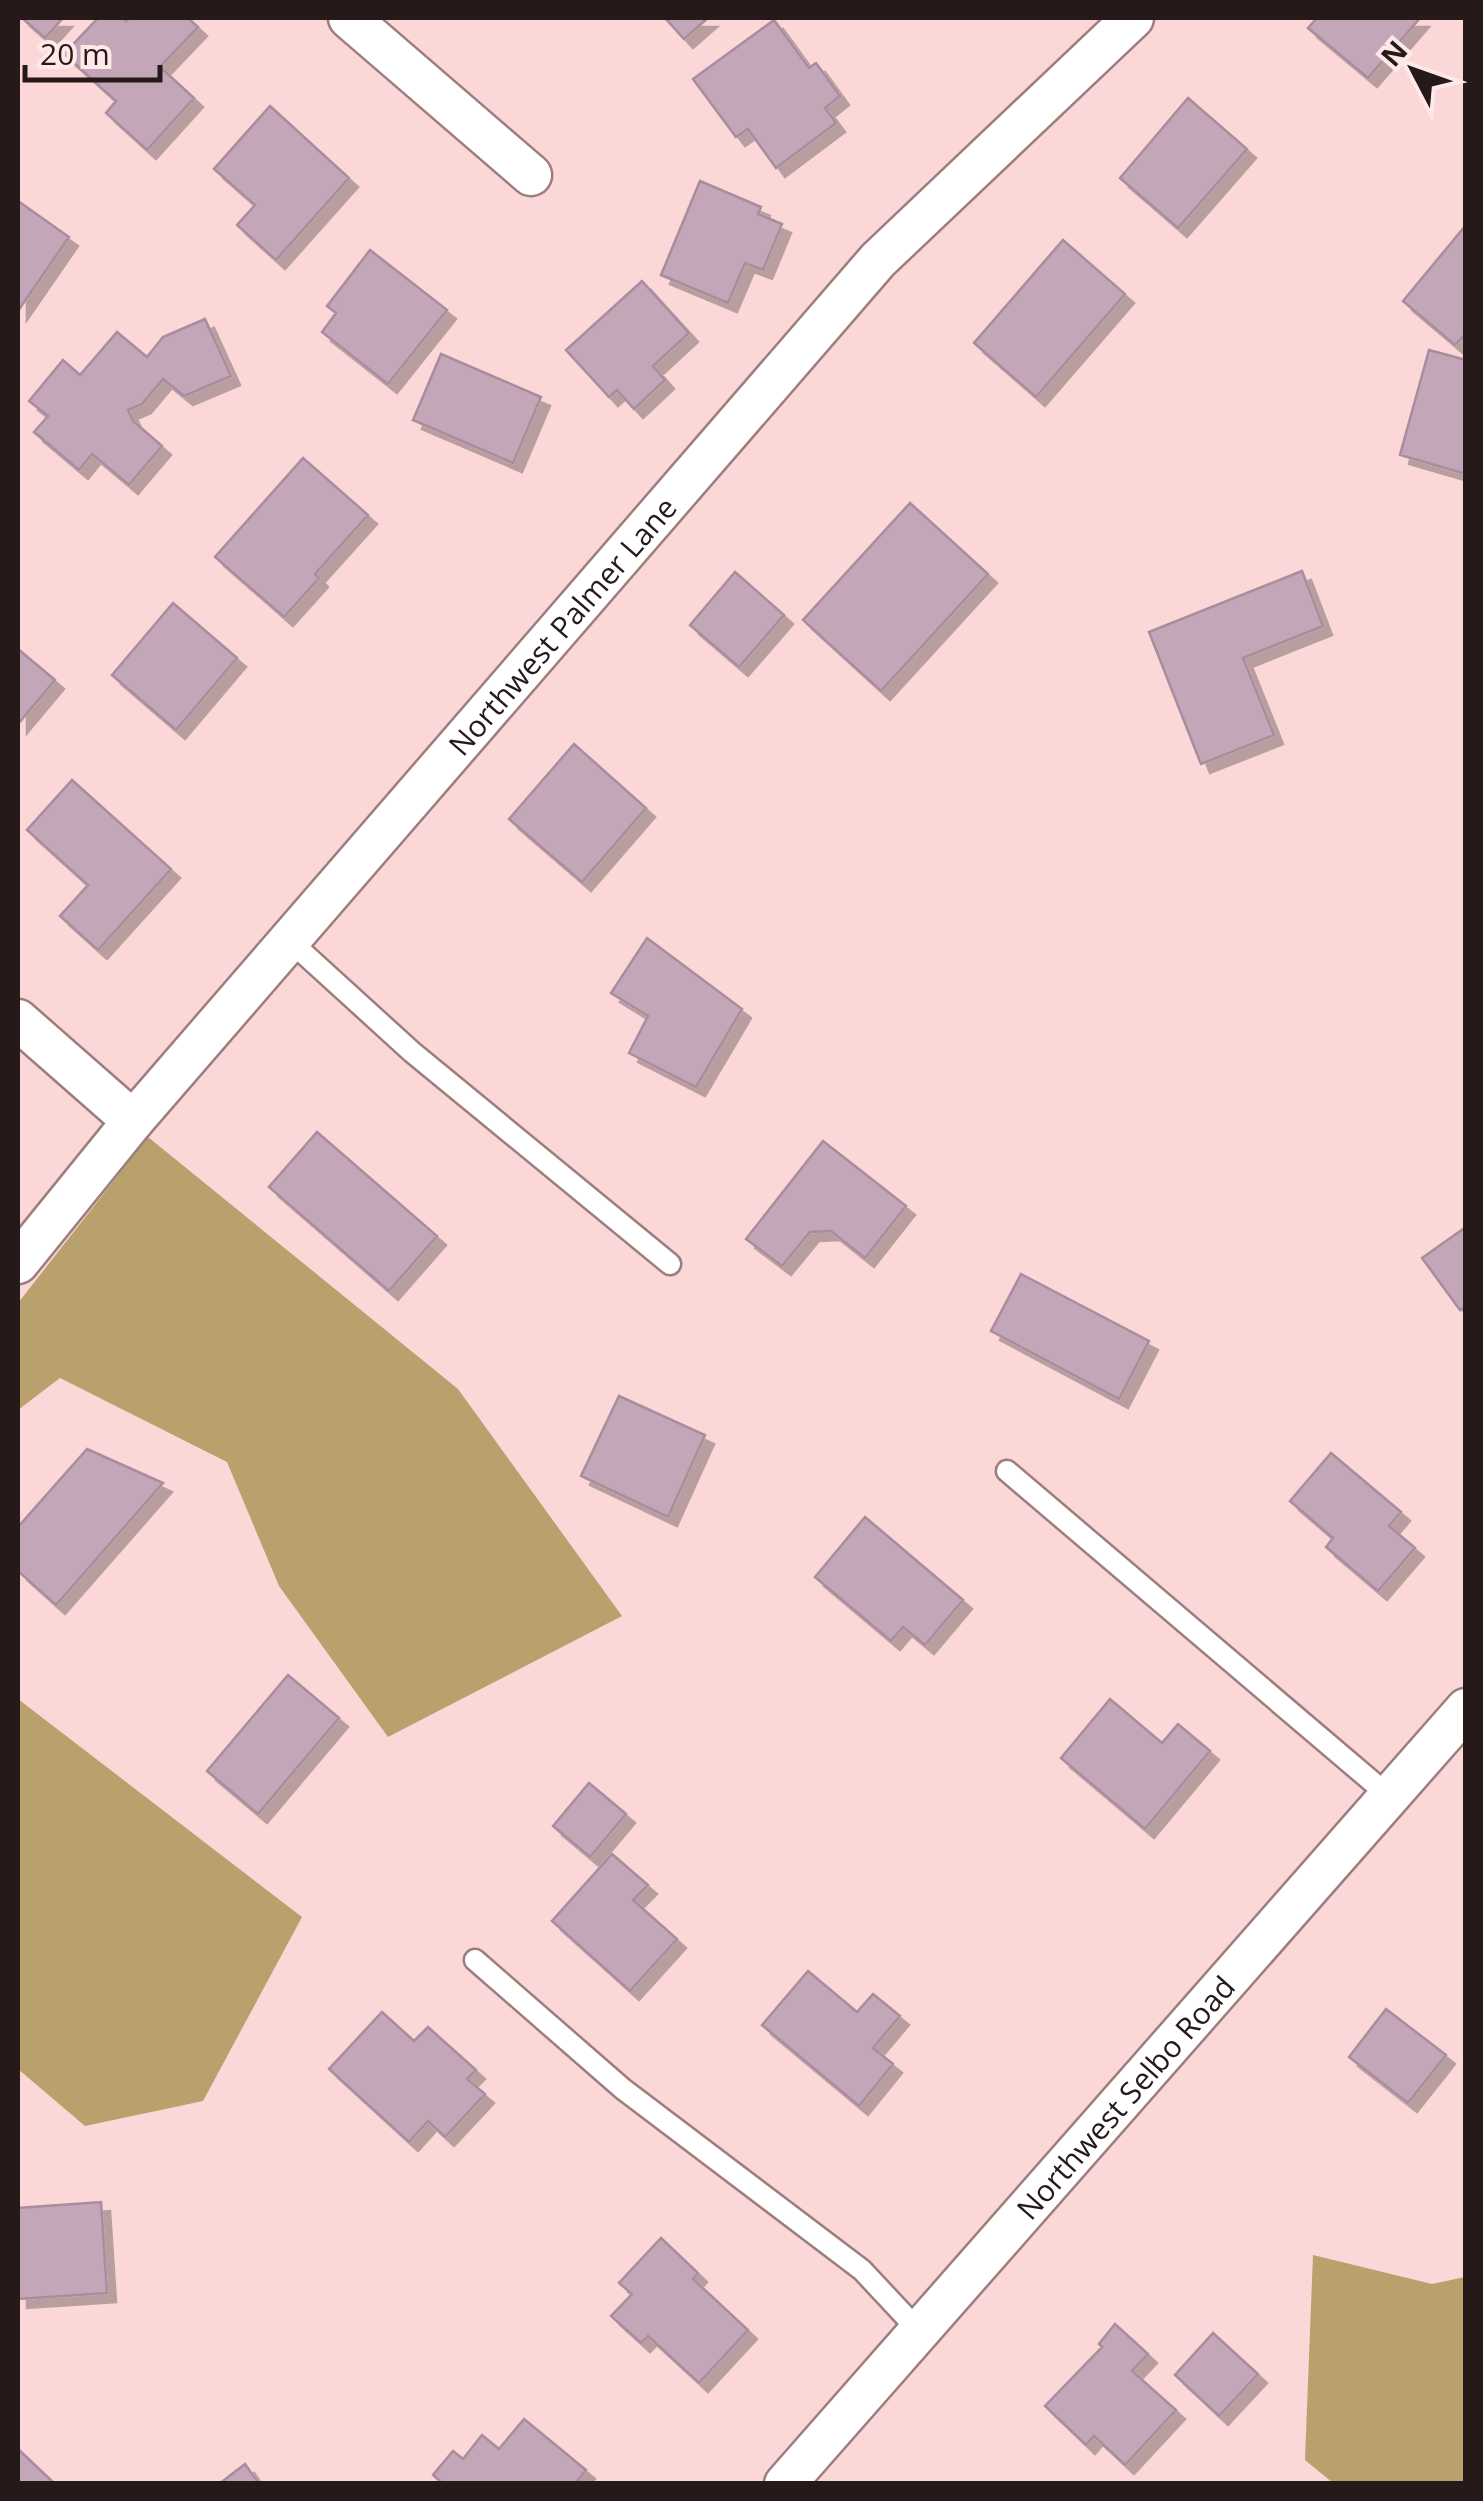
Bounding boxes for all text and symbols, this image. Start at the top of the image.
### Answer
scale bar [25,20,160,82]
north arrow [1363,20,1463,120]
text: N [1372,32,1415,74]
text: 20 m [40,33,110,74]
street label: Northwest Palmer Lane [438,487,685,763]
street label: Northwest Selbo Road [1007,1967,1243,2228]

